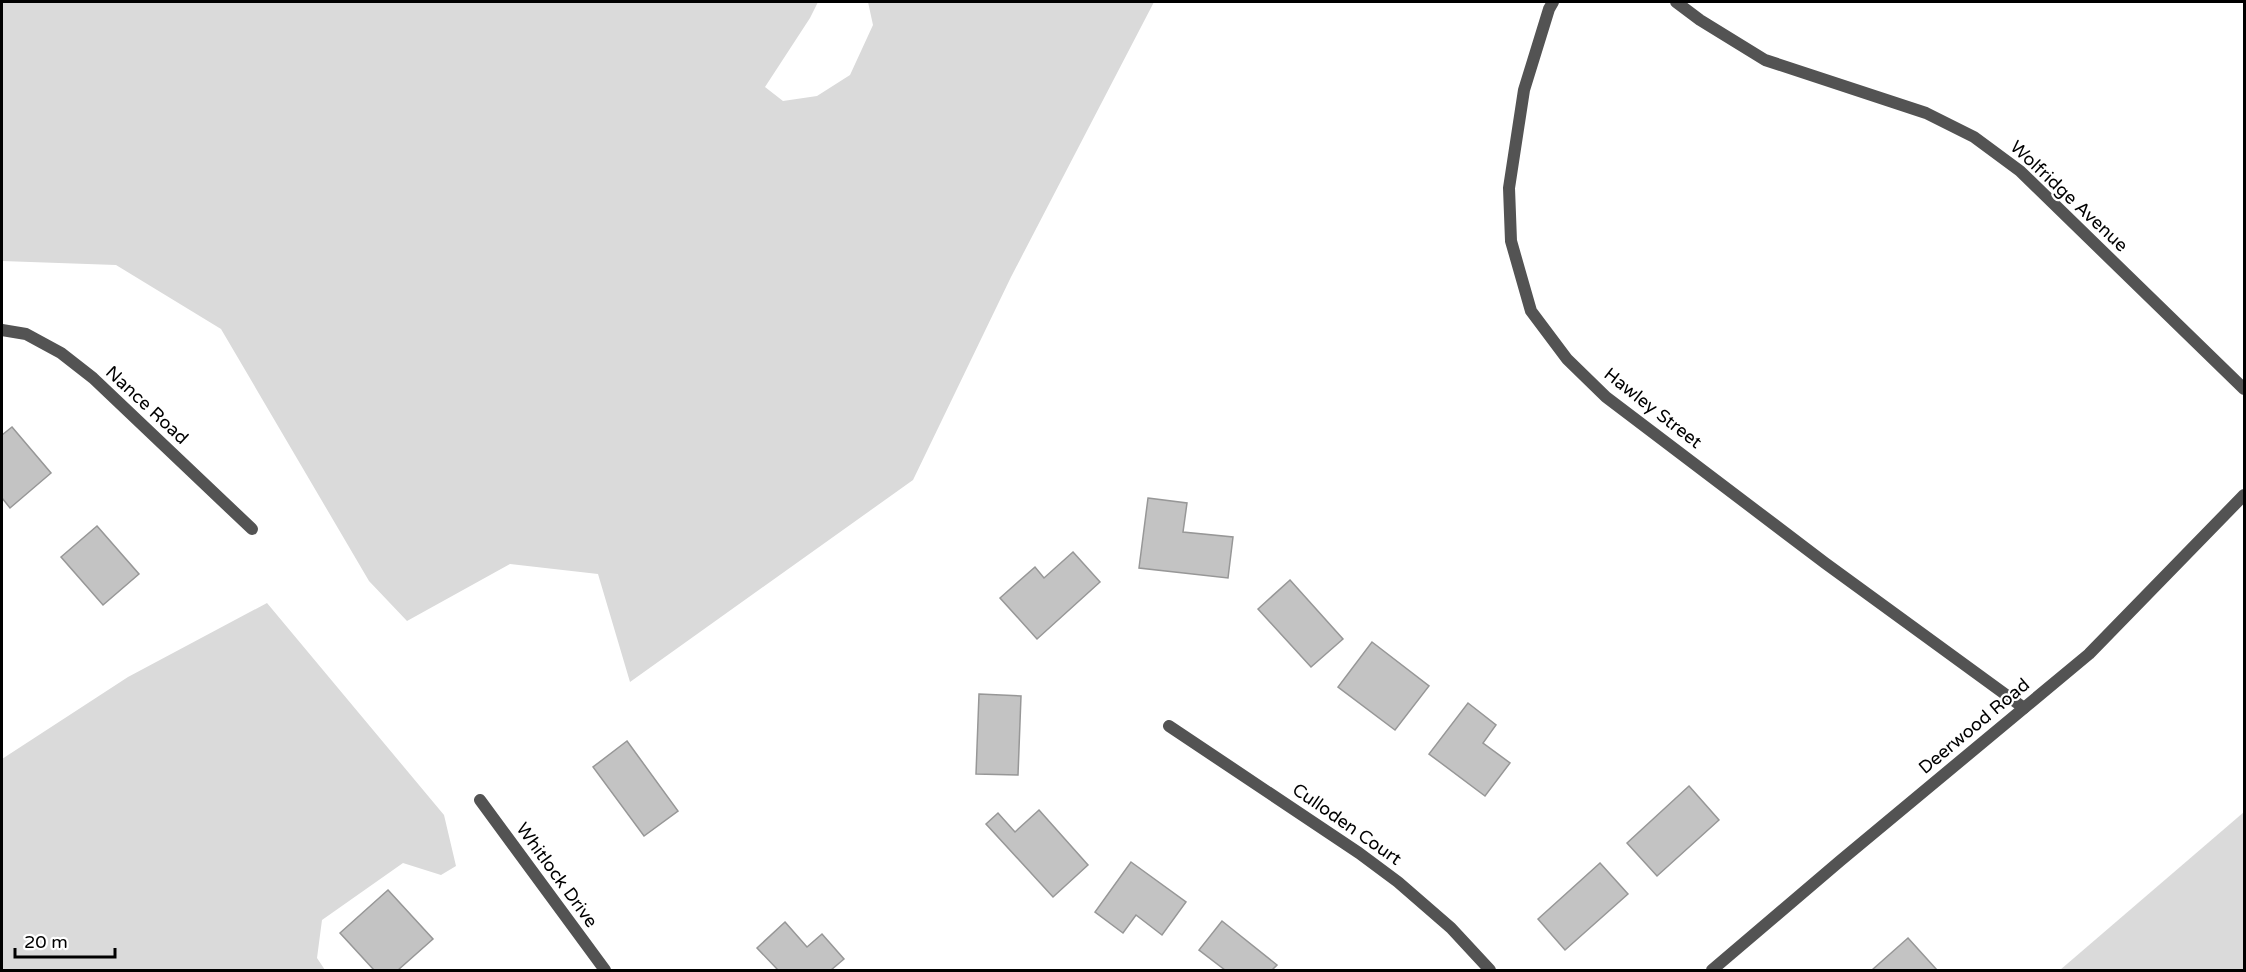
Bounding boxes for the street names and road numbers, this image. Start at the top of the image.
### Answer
street label: Wolfridge Avenue [2006,136,2132,256]
street label: Nance Road [101,361,193,449]
street label: Hawley Street [1600,363,1706,453]
street label: Deerwood Road [1914,673,2034,779]
street label: Culloden Court [1288,778,1406,870]
street label: Whitlock Drive [512,818,602,932]

